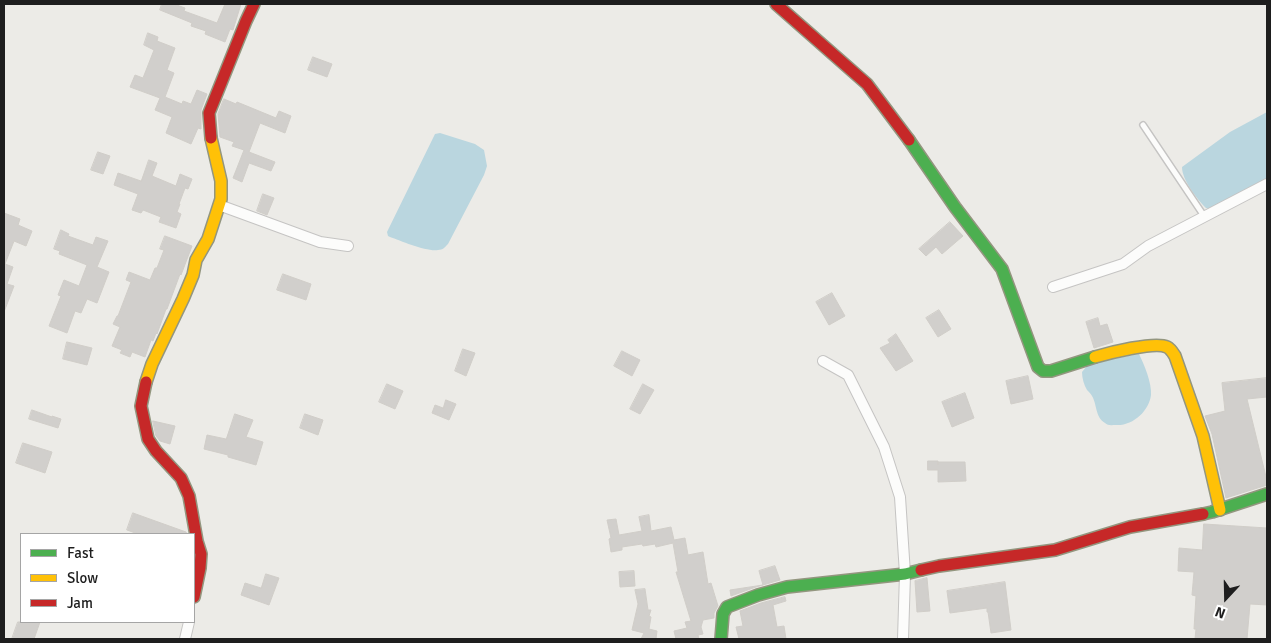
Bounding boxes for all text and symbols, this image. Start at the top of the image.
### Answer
legend [20,533,195,623]
text: Fast [67,544,94,562]
text: Slow [67,569,98,587]
north arrow [1201,573,1251,623]
text: Jam [67,594,93,612]
text: N [1213,603,1228,622]

